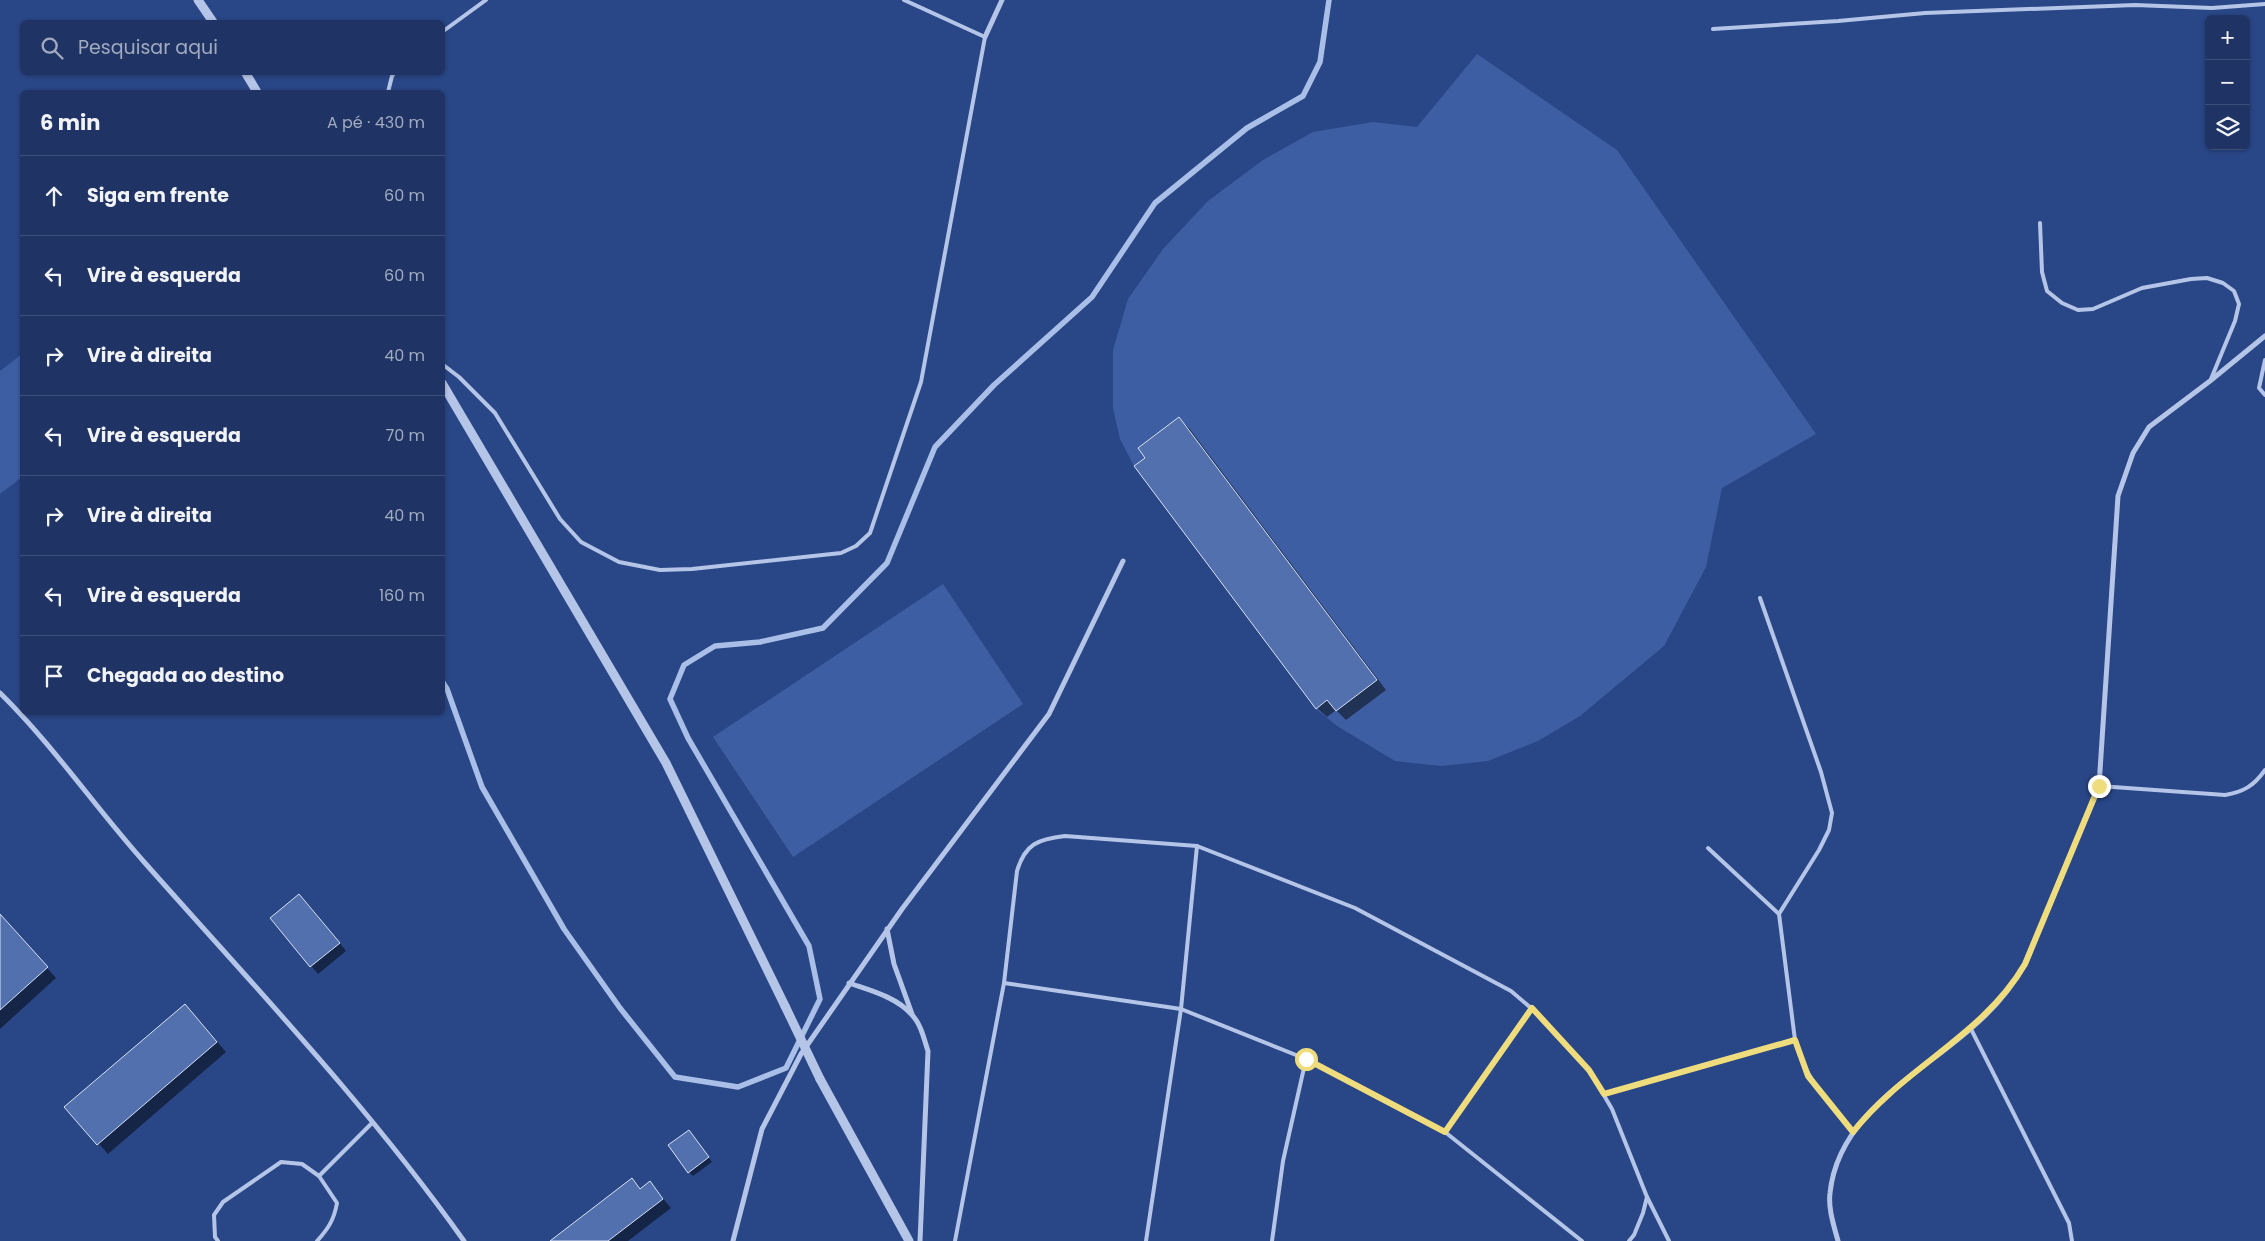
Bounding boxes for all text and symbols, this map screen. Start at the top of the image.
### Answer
map controls [2205,15,2250,150]
button: + [2205,15,2250,60]
search box [20,20,445,75]
icon: search [38,34,66,62]
text: Pesquisar aqui [78,34,218,61]
button: − [2205,60,2250,105]
button: layers [2205,105,2250,150]
text: 6 min [40,108,100,137]
text: A pé · 430 m [327,111,425,134]
icon: ahead [40,182,68,210]
text: Siga em frente [87,182,229,209]
text: 60 m [384,184,425,207]
icon: left [40,262,68,290]
text: Vire à esquerda [87,262,241,289]
text: 60 m [384,264,425,287]
icon: right [40,342,68,370]
text: Vire à direita [87,342,212,369]
text: 40 m [384,344,425,367]
icon: left [40,422,68,450]
text: Vire à esquerda [87,422,241,449]
text: 70 m [385,424,425,447]
icon: right [40,502,68,530]
text: Vire à direita [87,502,212,529]
text: 40 m [384,504,425,527]
icon: left [40,582,68,610]
text: Vire à esquerda [87,582,241,609]
text: 160 m [379,584,425,607]
icon: arrive [40,662,68,690]
text: Chegada ao destino [87,662,284,689]
route end [2088,775,2111,798]
route start [1295,1048,1318,1071]

